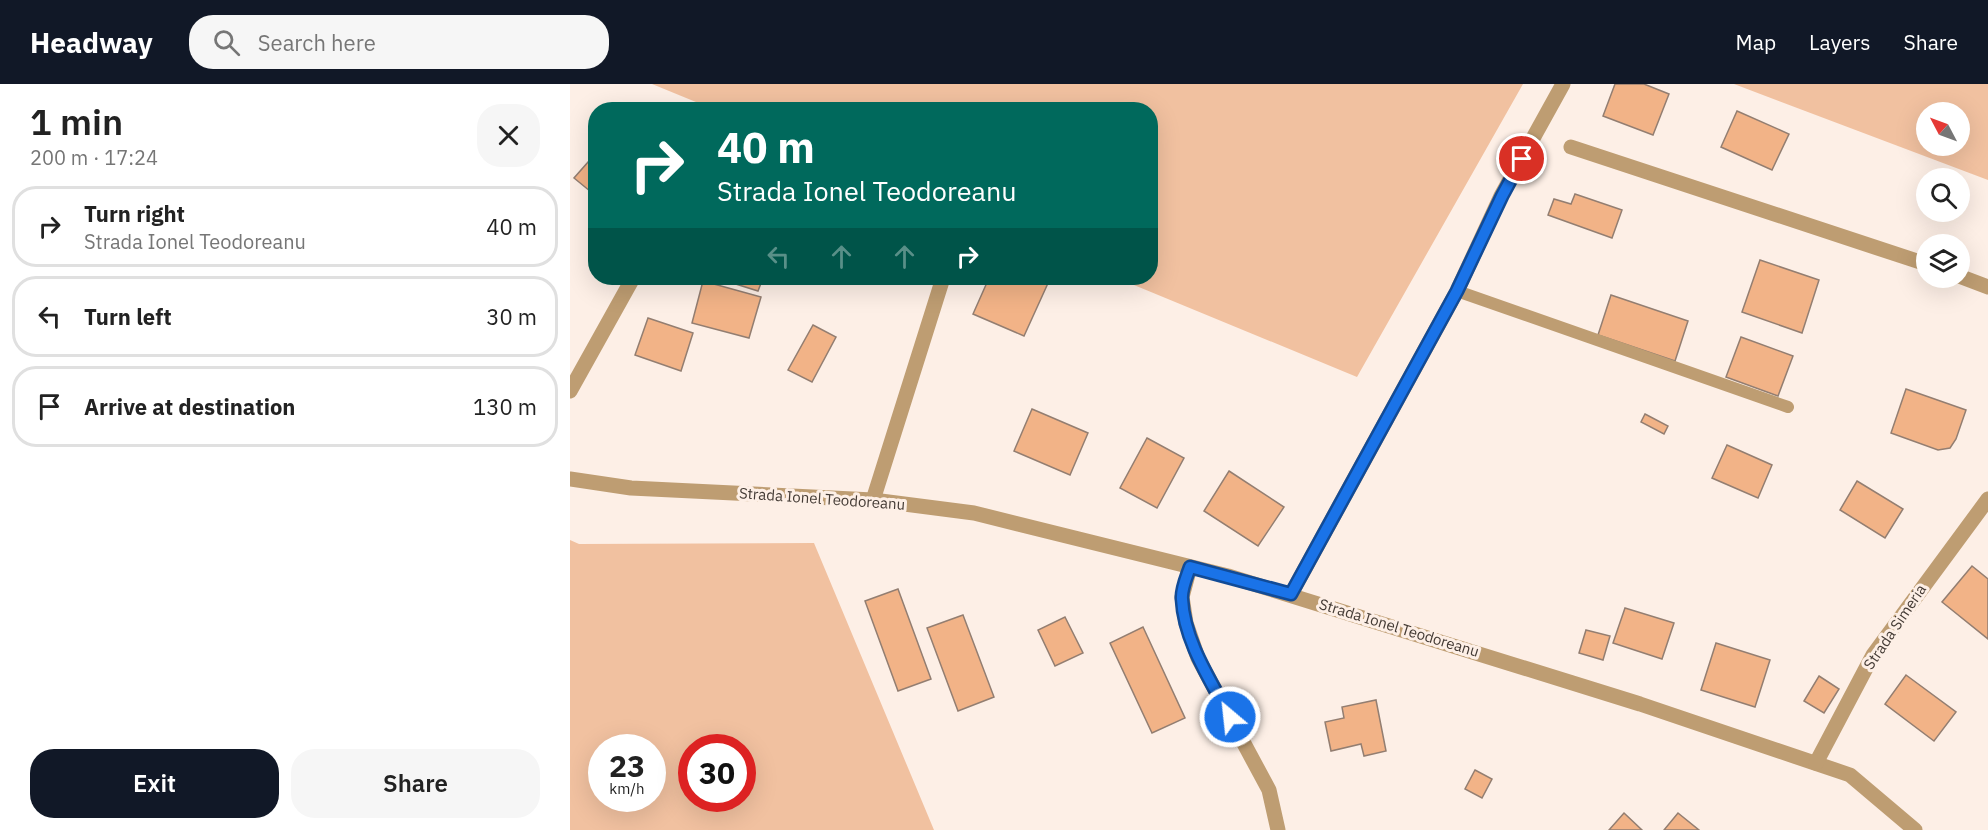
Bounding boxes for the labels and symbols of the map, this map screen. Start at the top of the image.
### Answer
north arrow [1916,102,1970,156]
pin [1496,133,1547,184]
street label: Strada Ionel Teodoreanu [738,483,906,514]
street label: Strada Simeria [1859,580,1930,673]
street label: Strada Ionel Teodoreanu [1317,594,1482,661]
position arrow [1198,685,1262,749]
speed limit sign: 30 [678,734,756,812]

